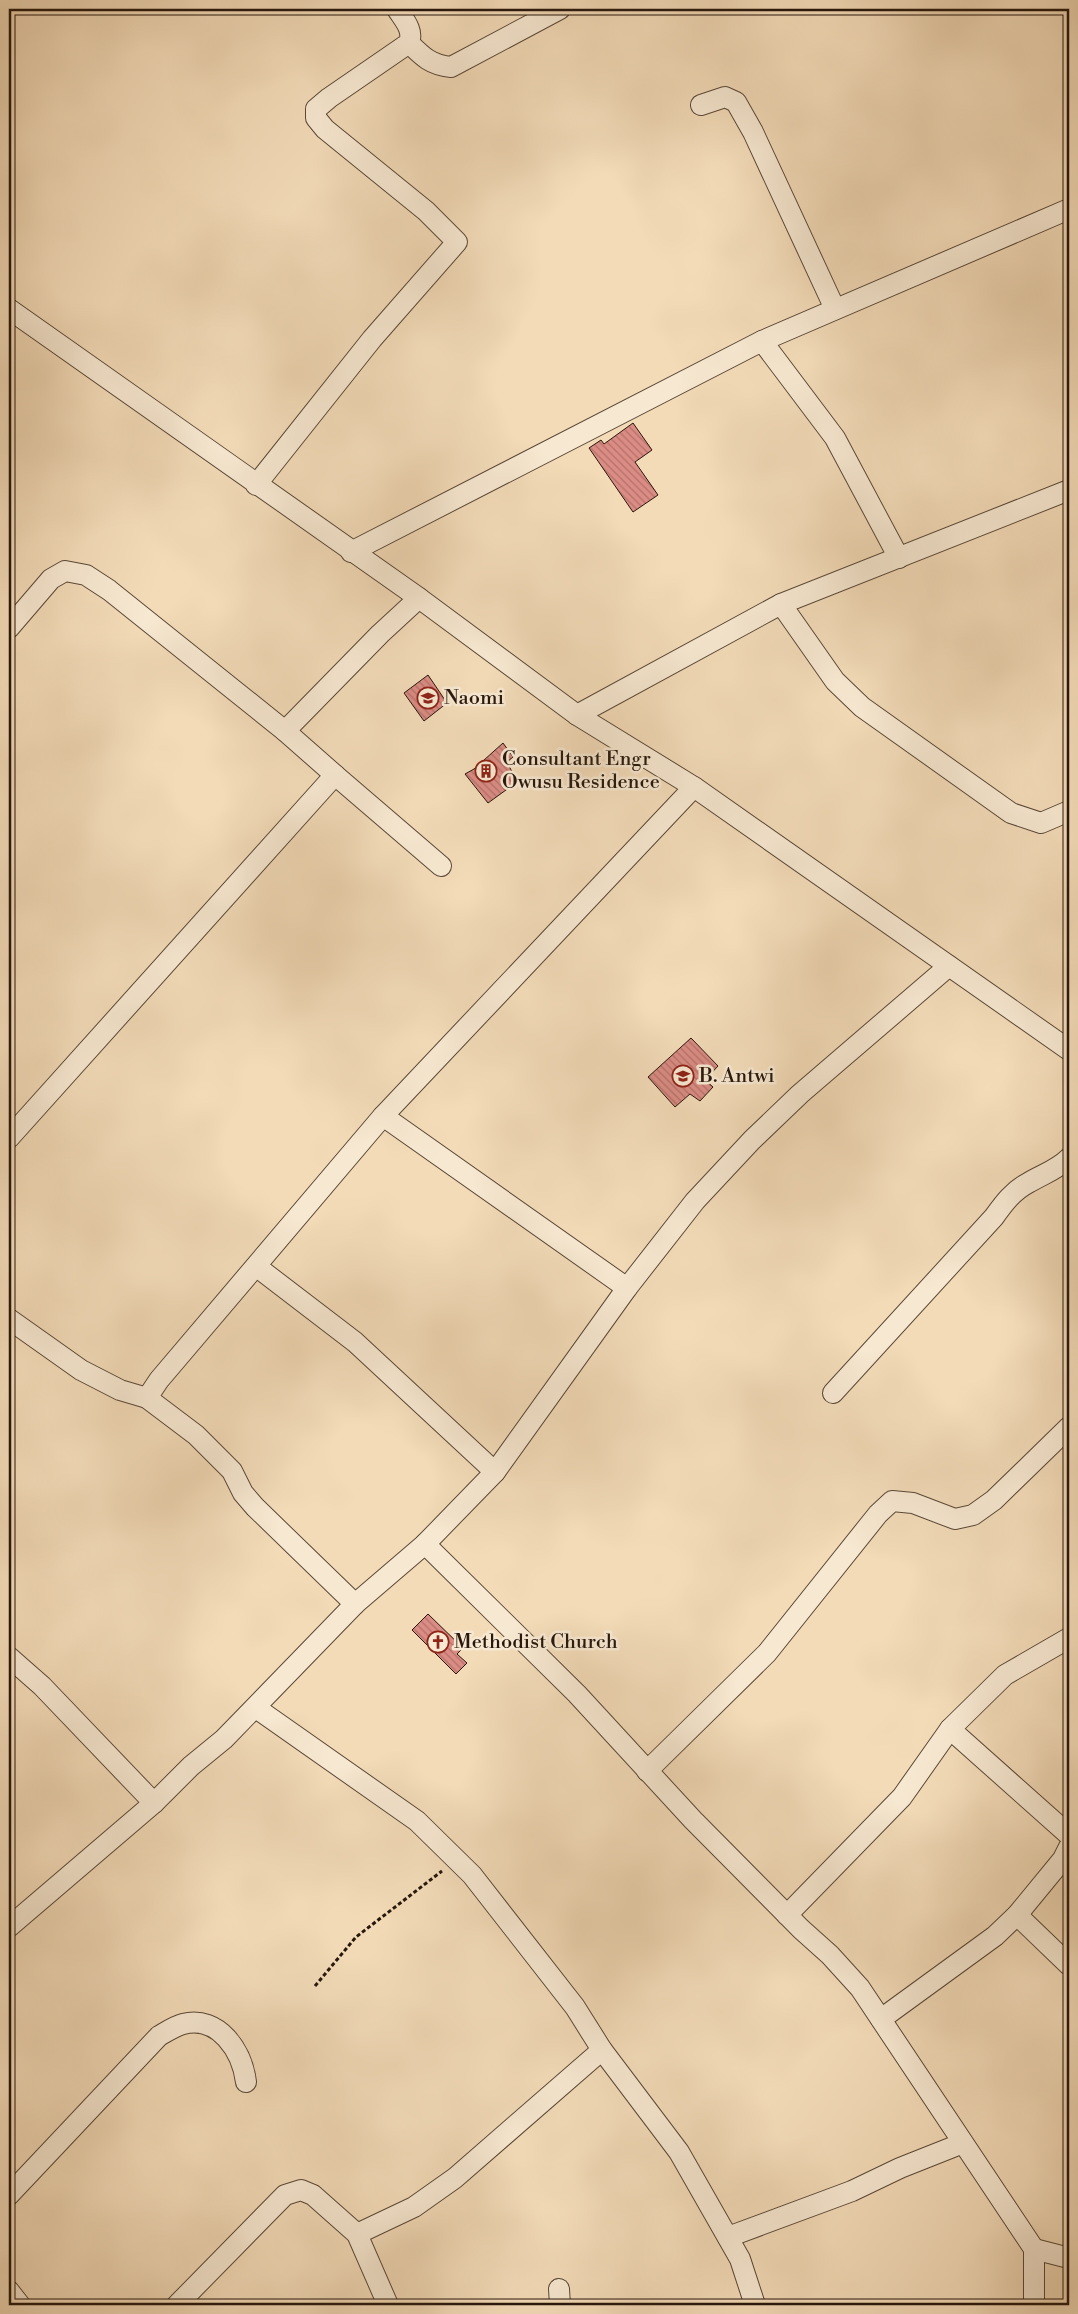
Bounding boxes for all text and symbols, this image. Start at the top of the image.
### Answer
school or university icon: Naomi [416,686,440,710]
place label: Naomi [444,686,504,711]
place label: Consultant Engr Owusu Residence [502,747,660,795]
building icon: Consultant Engr Owusu Residence [474,759,498,783]
school or university icon: B. Antwi [671,1064,695,1088]
place label: B. Antwi [698,1064,775,1089]
church icon: Methodist Church [426,1630,450,1654]
place label: Methodist Church [454,1630,618,1655]

